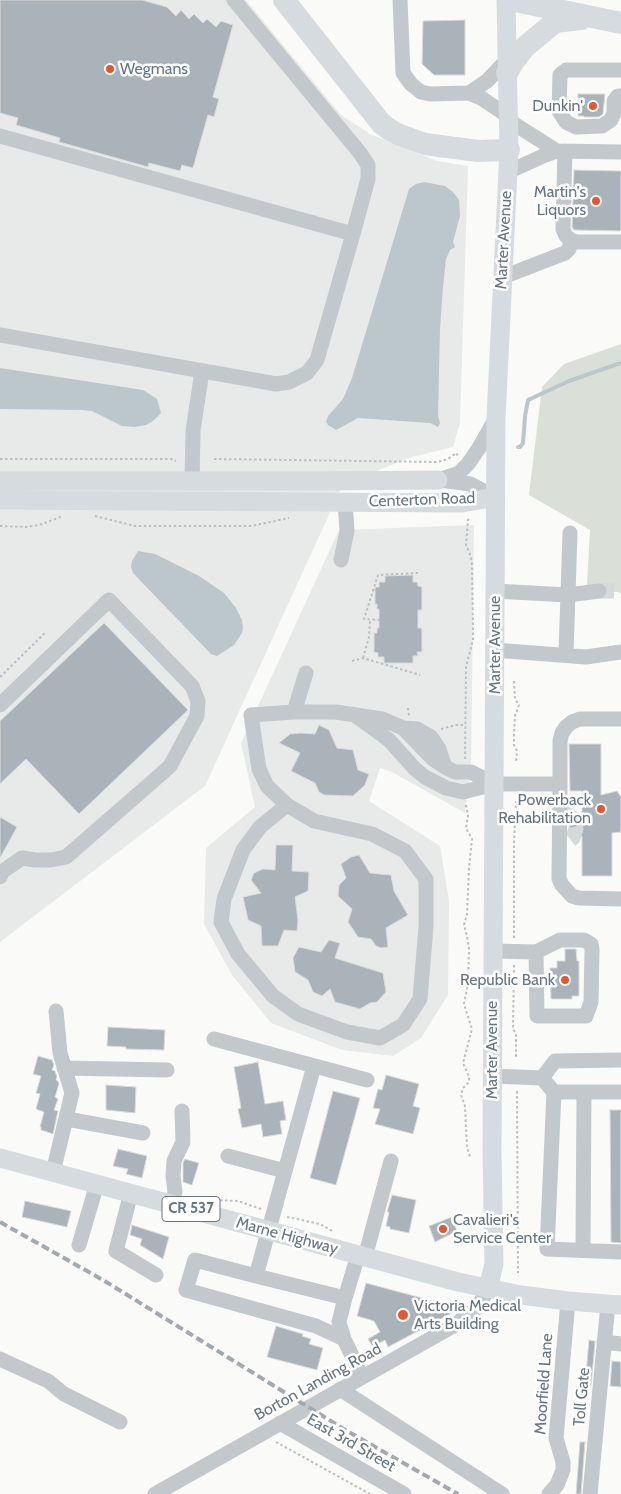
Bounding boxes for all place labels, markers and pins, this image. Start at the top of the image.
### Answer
place label: Wegmans [120,59,188,79]
marker: Wegmans [104,63,116,75]
place label: Dunkin' [532,96,583,116]
marker: Dunkin' [587,100,599,112]
place label: Martin's Liquors [534,182,586,220]
marker: Martin's Liquors [590,195,602,207]
place label: Powerback Rehabilitation [498,790,591,828]
marker: Powerback Rehabilitation [595,803,607,815]
place label: Republic Bank [460,970,555,990]
marker: Republic Bank [559,974,571,986]
place label: Cavalieri's Service Center [453,1210,551,1248]
marker: Cavalieri's Service Center [437,1223,449,1235]
place label: Victoria Medical Arts Building [414,1296,521,1334]
marker: Victoria Medical Arts Building [396,1308,410,1322]

